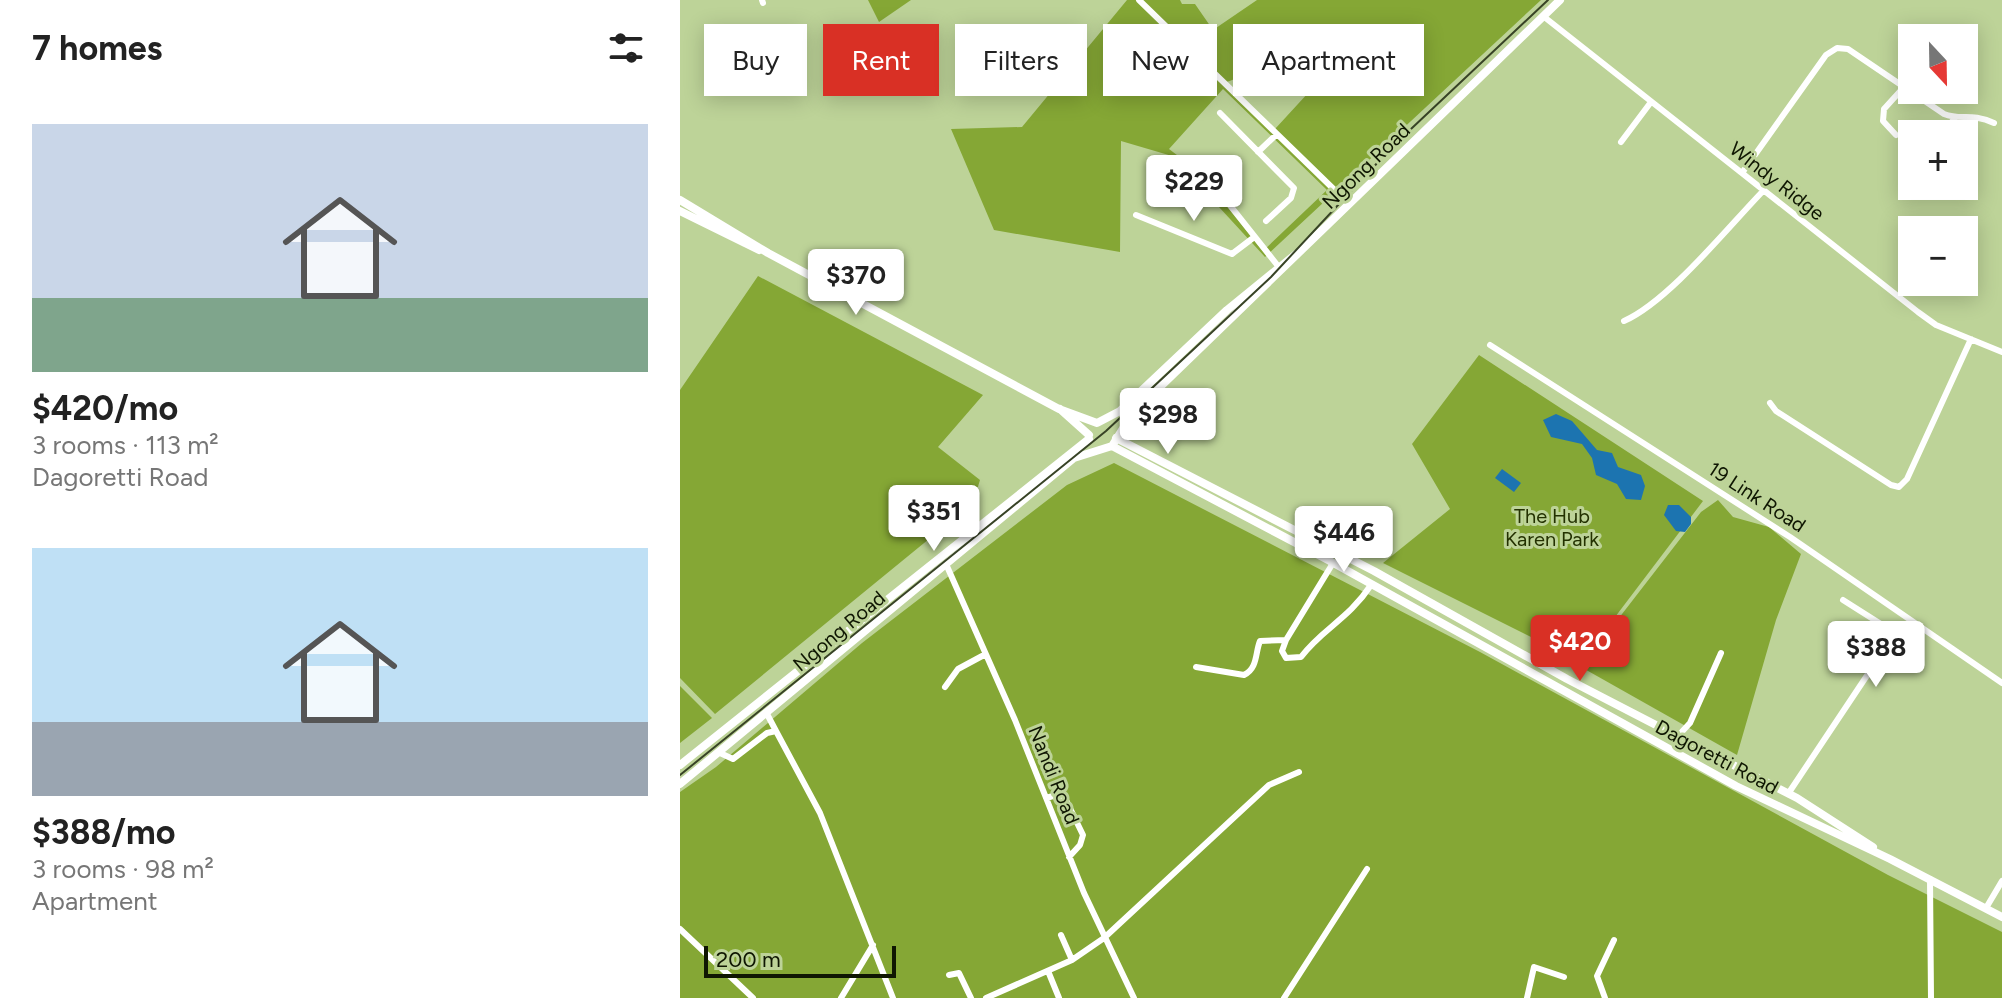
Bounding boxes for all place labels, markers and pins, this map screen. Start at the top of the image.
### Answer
pin: $229 [1147,155,1241,223]
pin: $370 [809,249,903,317]
pin: $298 [1121,388,1215,456]
pin: $351 [887,485,981,553]
pin: $446 [1297,506,1391,574]
pin: $420 [1533,615,1627,683]
pin: $388 [1829,621,1923,689]

